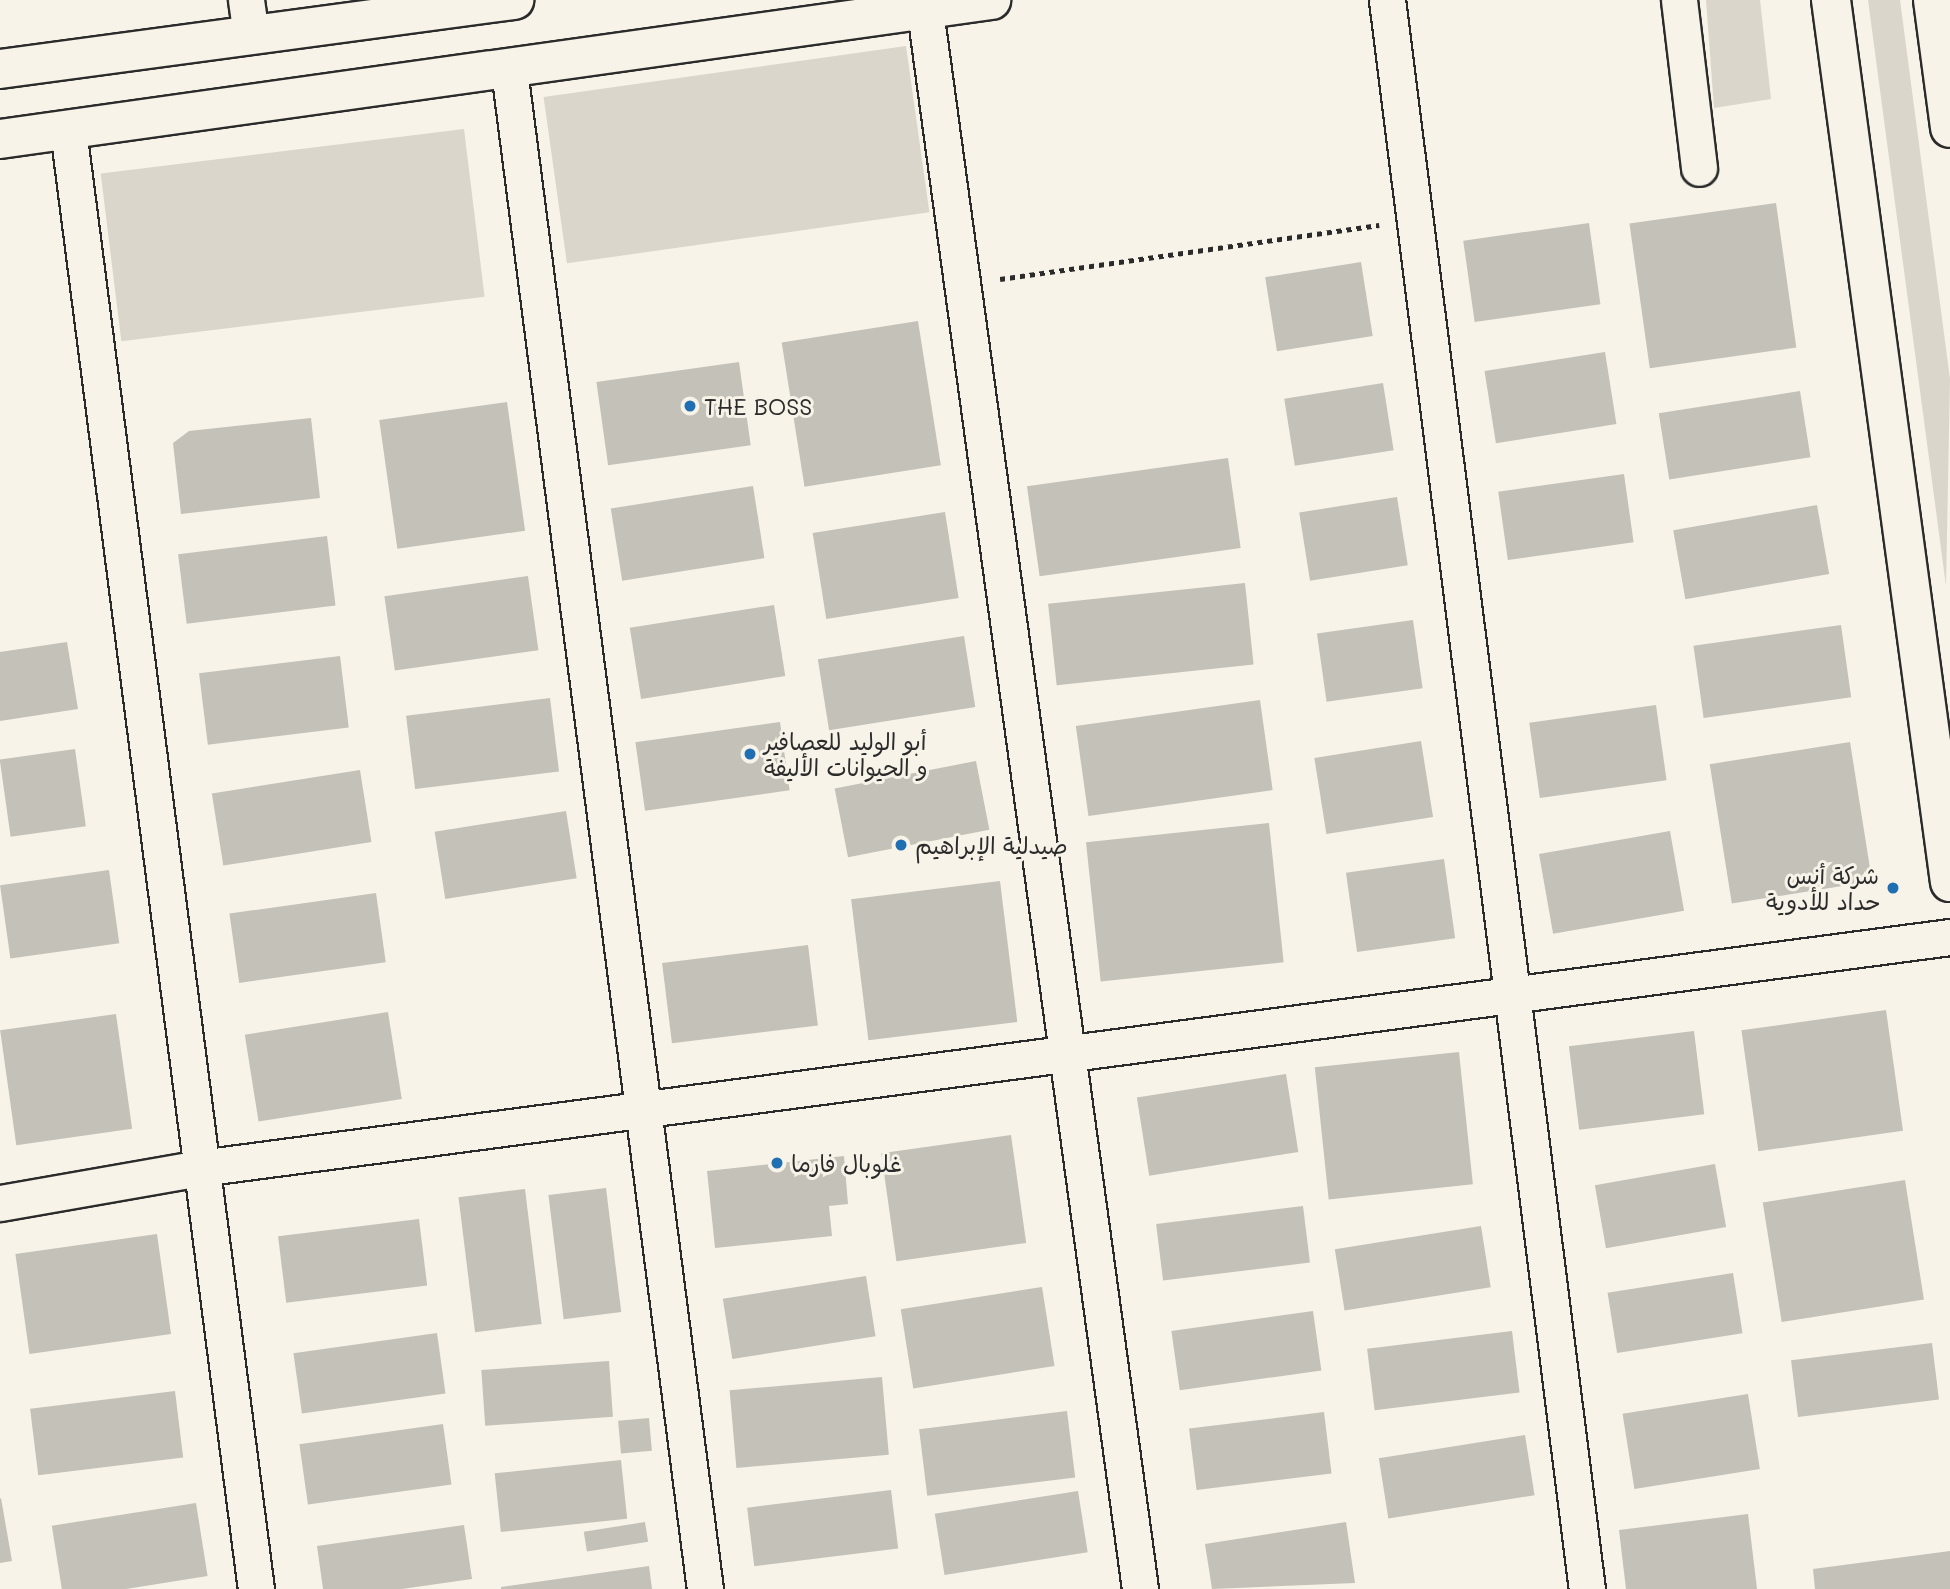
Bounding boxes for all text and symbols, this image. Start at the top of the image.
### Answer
place label: THE BOSS [704,392,812,420]
marker: THE BOSS [682,398,698,414]
place label: أبو الوليد للعصافير و الحيوانات الأليفة [764,727,928,781]
marker: أبو الوليد للعصافير و الحيوانات الأليفة [742,746,758,762]
place label: صيدلية الإبراهيم [915,831,1068,859]
marker: صيدلية الإبراهيم [893,837,909,853]
place label: شركة أنس حداد للأدوية [1766,861,1879,915]
marker: شركة أنس حداد للأدوية [1885,880,1901,896]
place label: غلوبال فارما [791,1149,902,1177]
marker: غلوبال فارما [769,1155,785,1171]

